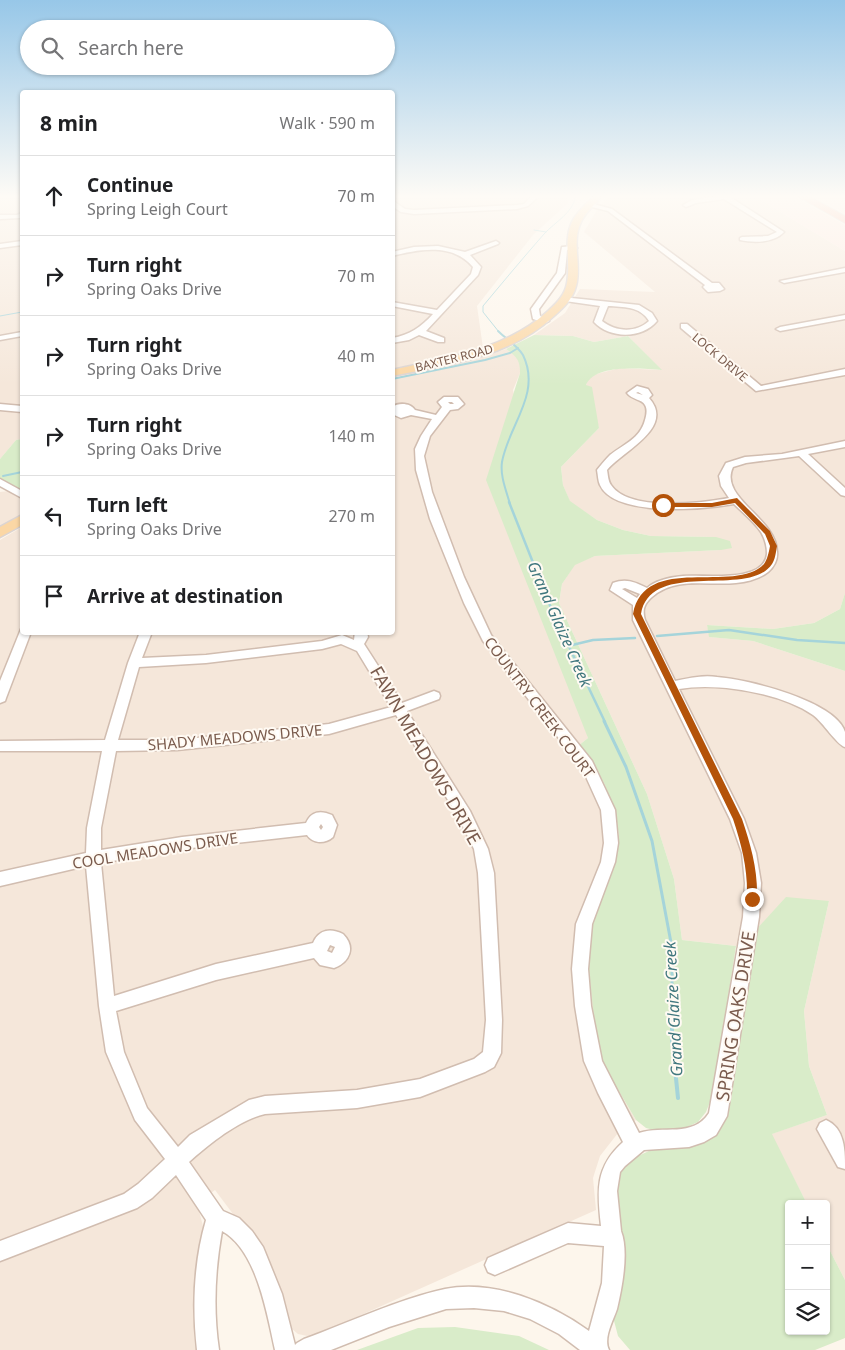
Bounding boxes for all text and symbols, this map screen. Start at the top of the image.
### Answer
search box [20,20,395,75]
icon: search [38,34,66,62]
text: Search here [78,35,184,61]
text: 8 min [40,109,98,137]
text: Walk · 590 m [280,112,375,134]
text: Continue [87,172,173,198]
icon: ahead [40,182,68,210]
text: 70 m [338,185,375,207]
text: Spring Leigh Court [87,198,228,220]
text: Turn right [87,252,182,278]
icon: right [40,262,68,290]
text: 70 m [338,265,375,287]
text: Spring Oaks Drive [87,278,222,300]
street label: LOCK DRIVE [689,329,751,385]
text: Turn right [87,332,182,358]
street label: BAXTER ROAD [413,340,495,376]
icon: right [40,342,68,370]
text: 40 m [338,345,375,367]
text: Spring Oaks Drive [87,358,222,380]
text: Turn right [87,412,182,438]
icon: right [40,422,68,450]
text: 140 m [328,425,375,447]
text: Spring Oaks Drive [87,438,222,460]
text: Turn left [87,492,168,518]
route start [652,494,675,517]
icon: left [40,502,68,530]
text: 270 m [328,505,375,527]
text: Spring Oaks Drive [87,518,222,540]
water label: Grand Glaize Creek [522,558,598,691]
icon: arrive [40,582,68,610]
text: Arrive at destination [87,583,283,609]
street label: COUNTRY CREEK COURT [480,632,600,782]
street label: FAWN MEADOWS DRIVE [365,661,487,849]
street label: SHADY MEADOWS DRIVE [147,719,323,755]
street label: COOL MEADOWS DRIVE [71,827,239,873]
route end [741,888,764,911]
street label: SPRING OAKS DRIVE [710,929,760,1103]
water label: Grand Glaize Creek [658,940,688,1077]
map controls [785,1200,830,1335]
button: + [785,1200,830,1245]
button: − [785,1245,830,1290]
button: layers [785,1290,830,1335]

